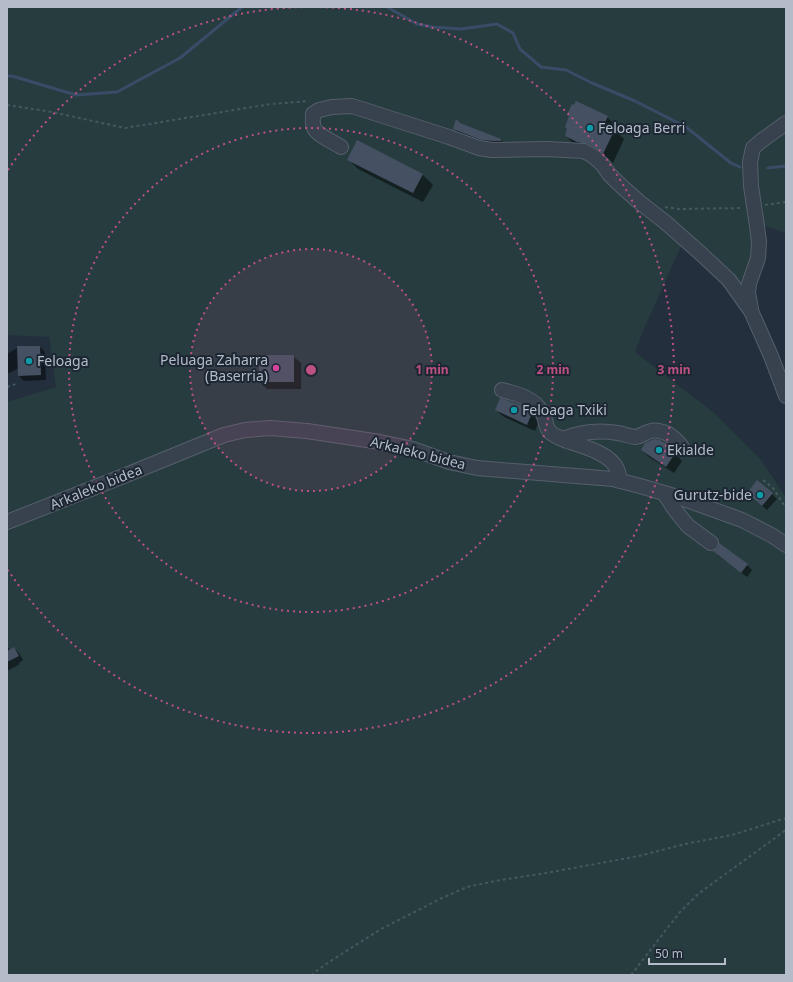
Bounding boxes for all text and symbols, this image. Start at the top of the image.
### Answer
place label: Feloaga Berri [598,118,685,137]
marker: Feloaga Berri [585,123,595,133]
place label: Peluaga Zaharra (Baserria) [160,350,268,385]
place label: Feloaga [37,351,89,370]
marker: Feloaga [24,356,34,366]
text: 1 min [415,361,449,378]
text: 2 min [536,361,570,378]
text: 3 min [657,361,691,378]
marker: Peluaga Zaharra (Baserria) [271,363,281,373]
centre of rings [304,363,318,377]
place label: Feloaga Txiki [522,400,607,419]
marker: Feloaga Txiki [509,405,519,415]
street label: Arkaleko bidea [368,431,468,474]
place label: Ekialde [667,440,714,459]
marker: Ekialde [654,445,664,455]
street label: Arkaleko bidea [47,459,145,514]
place label: Gurutz-bide [674,485,752,504]
marker: Gurutz-bide [755,490,765,500]
scale bar [649,940,725,966]
text: 50 m [655,945,683,962]

